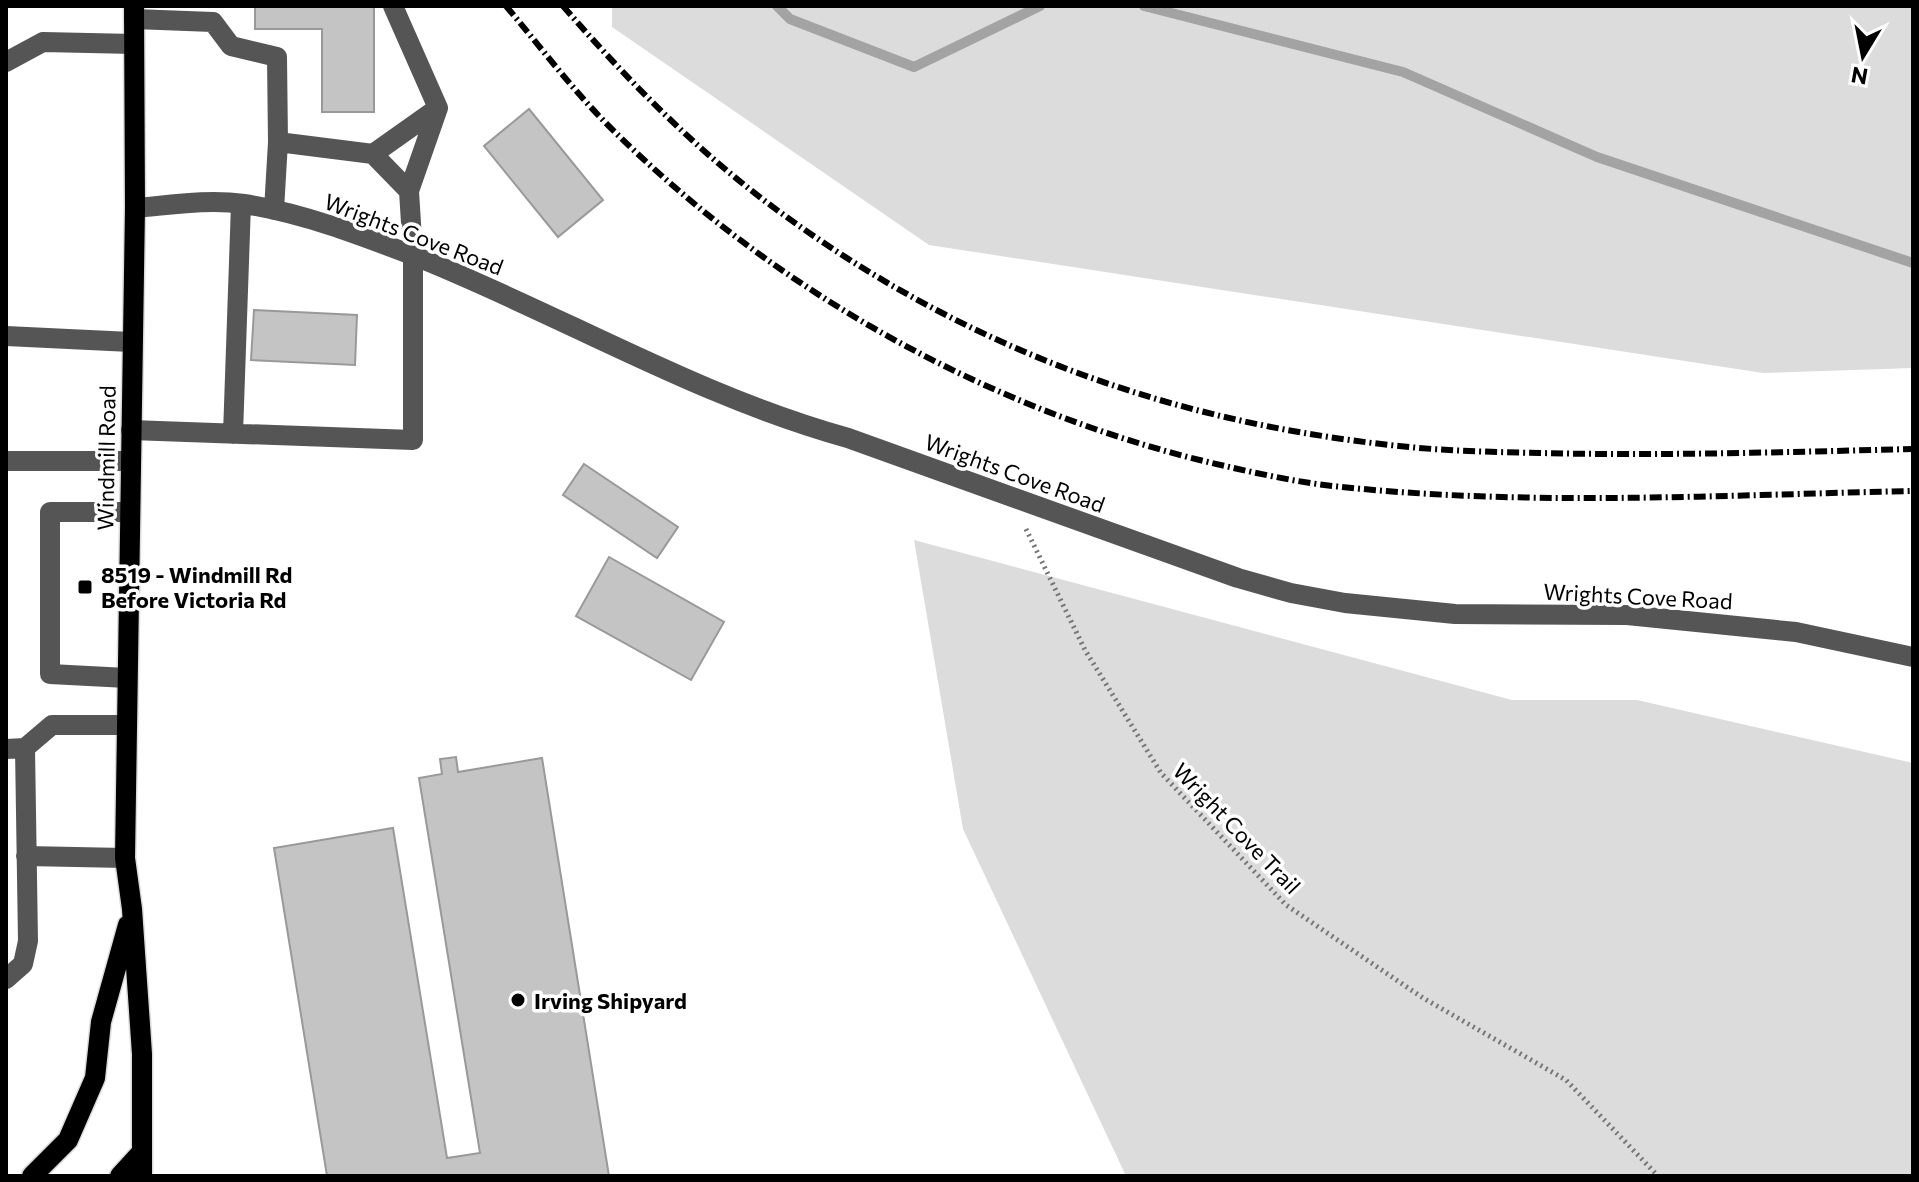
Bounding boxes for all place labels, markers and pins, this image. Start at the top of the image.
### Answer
place label: 8519 - Windmill Rd Before Victoria Rd [101,561,292,613]
marker: 8519 - Windmill Rd Before Victoria Rd [76,578,94,596]
place label: Irving Shipyard [534,987,687,1014]
marker: Irving Shipyard [509,991,527,1009]

